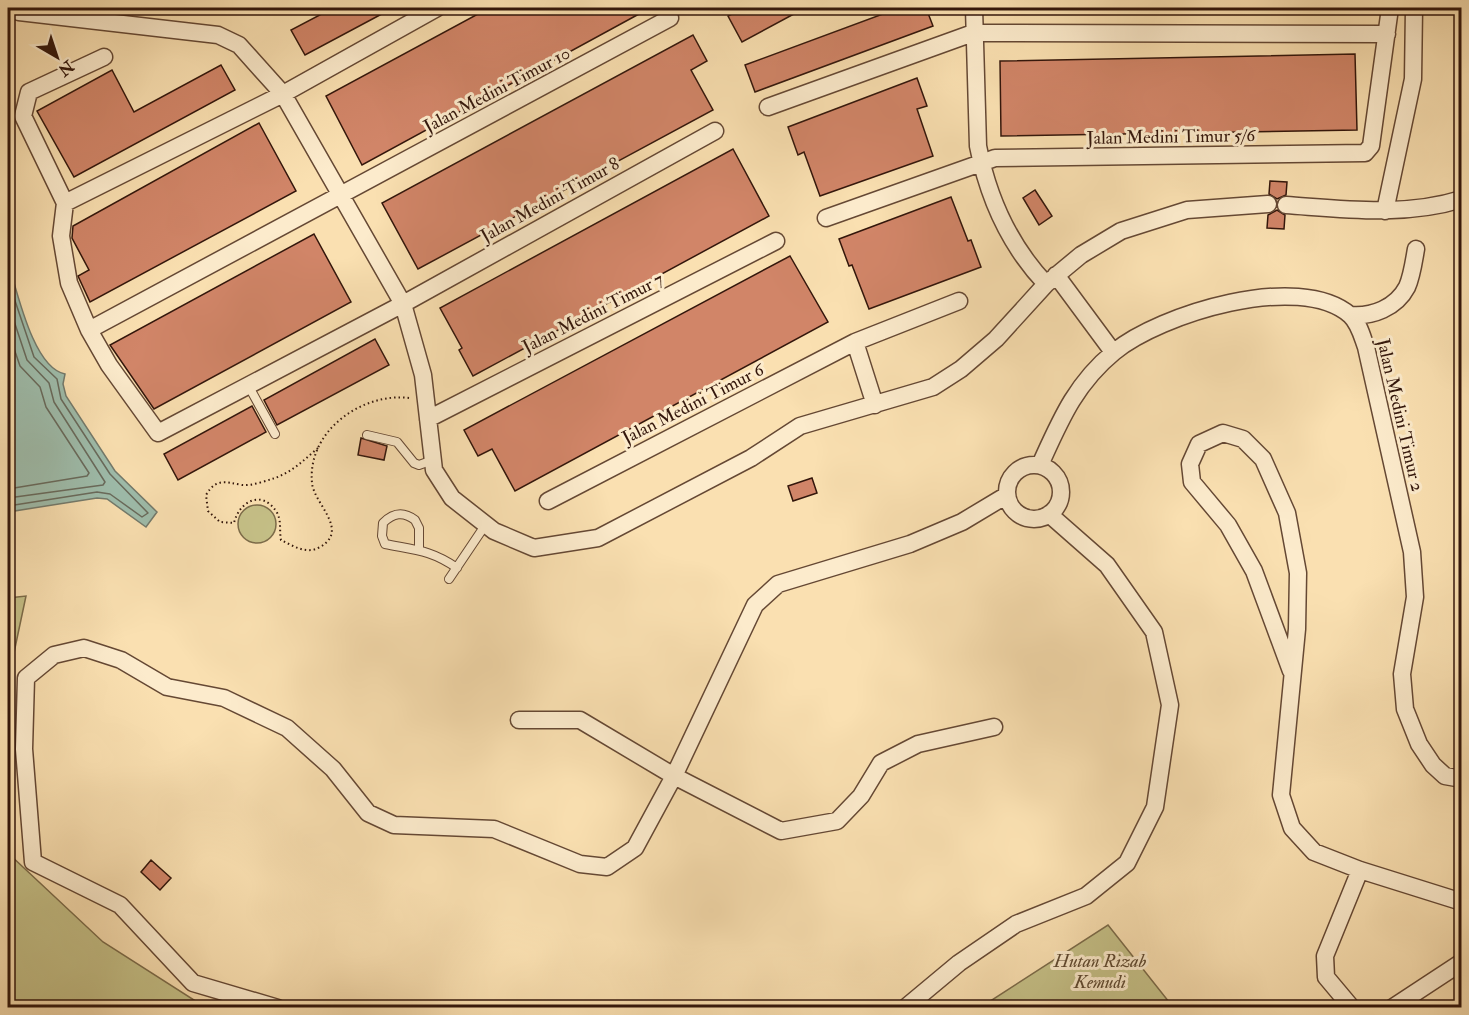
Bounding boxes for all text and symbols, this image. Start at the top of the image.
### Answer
north arrow [27,27,87,87]
street label: Jalan Medini Timur 10 [419,42,574,139]
text: N [53,55,78,81]
street label: Jalan Medini Timur 5/6 [1086,124,1256,150]
street label: Jalan Medini Timur 8 [476,152,624,248]
street label: Jalan Medini Timur 7 [518,267,667,359]
street label: Jalan Medini Timur 2 [1371,335,1429,494]
street label: Jalan Medini Timur 6 [617,358,769,450]
park label: Hutan Rizab Kemudi [1053,950,1147,994]

